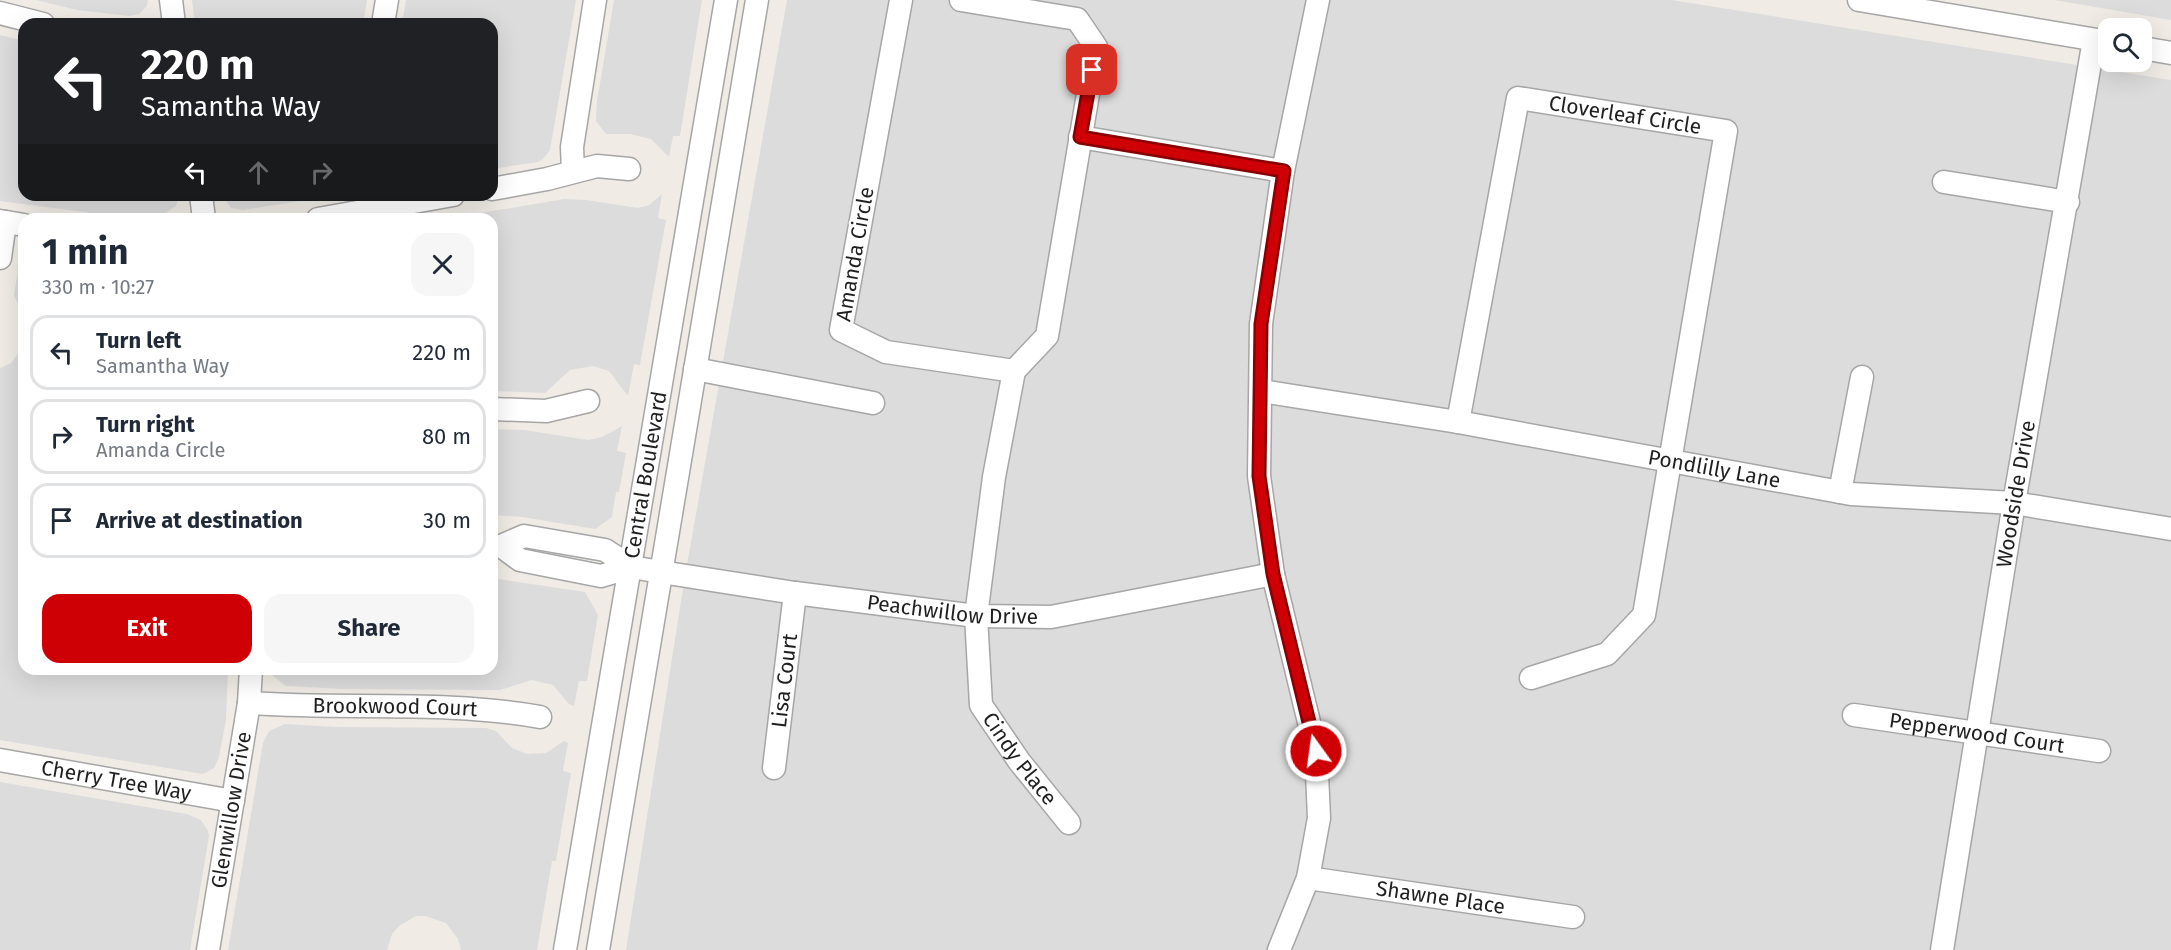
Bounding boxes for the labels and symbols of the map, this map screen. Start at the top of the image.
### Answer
pin [1066,44,1117,95]
street label: Cloverleaf Circle [1547,90,1703,140]
street label: Amanda Circle [830,185,880,323]
street label: Central Boulevard [619,389,672,560]
street label: Woodside Drive [1991,418,2041,569]
street label: Pondlilly Lane [1646,444,1783,494]
street label: Peachwillow Drive [865,589,1038,630]
street label: Lisa Court [766,632,803,729]
street label: Brookwood Court [312,693,479,722]
street label: Cindy Place [977,707,1062,810]
street label: Pepperwood Court [1887,707,2066,759]
position arrow [1284,719,1348,783]
street label: Glenwillow Drive [205,730,257,890]
street label: Cherry Tree Way [39,754,194,807]
street label: Shawne Place [1374,875,1507,920]

